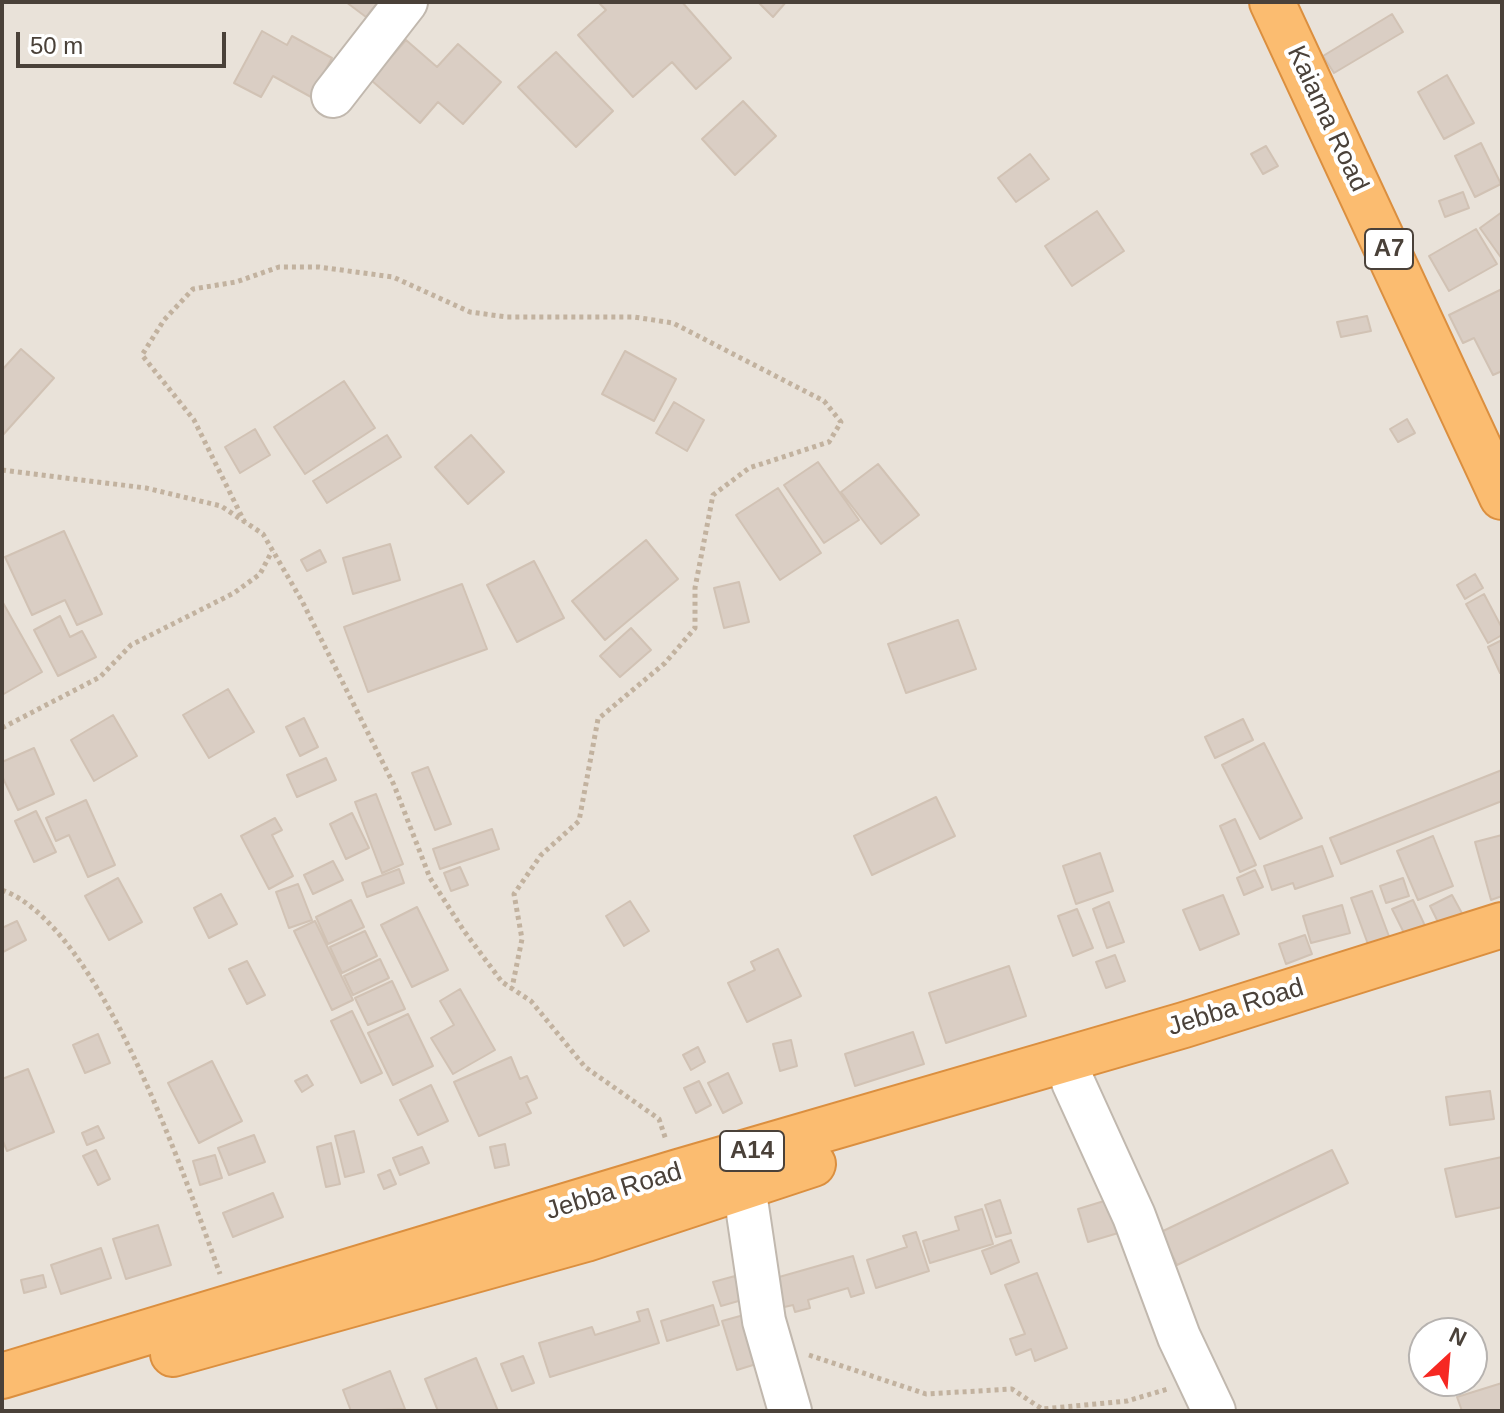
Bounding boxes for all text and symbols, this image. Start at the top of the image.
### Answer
scale bar [20,16,230,66]
text: 50 m [30,32,83,59]
street label: Kaiama Road [1280,41,1374,197]
road number: A7 [1365,229,1413,269]
street label: Jebba Road [1164,973,1308,1043]
road number: A14 [720,1131,784,1171]
street label: Jebba Road [542,1157,686,1227]
north arrow [1408,1317,1488,1397]
text: N [1445,1322,1470,1351]

